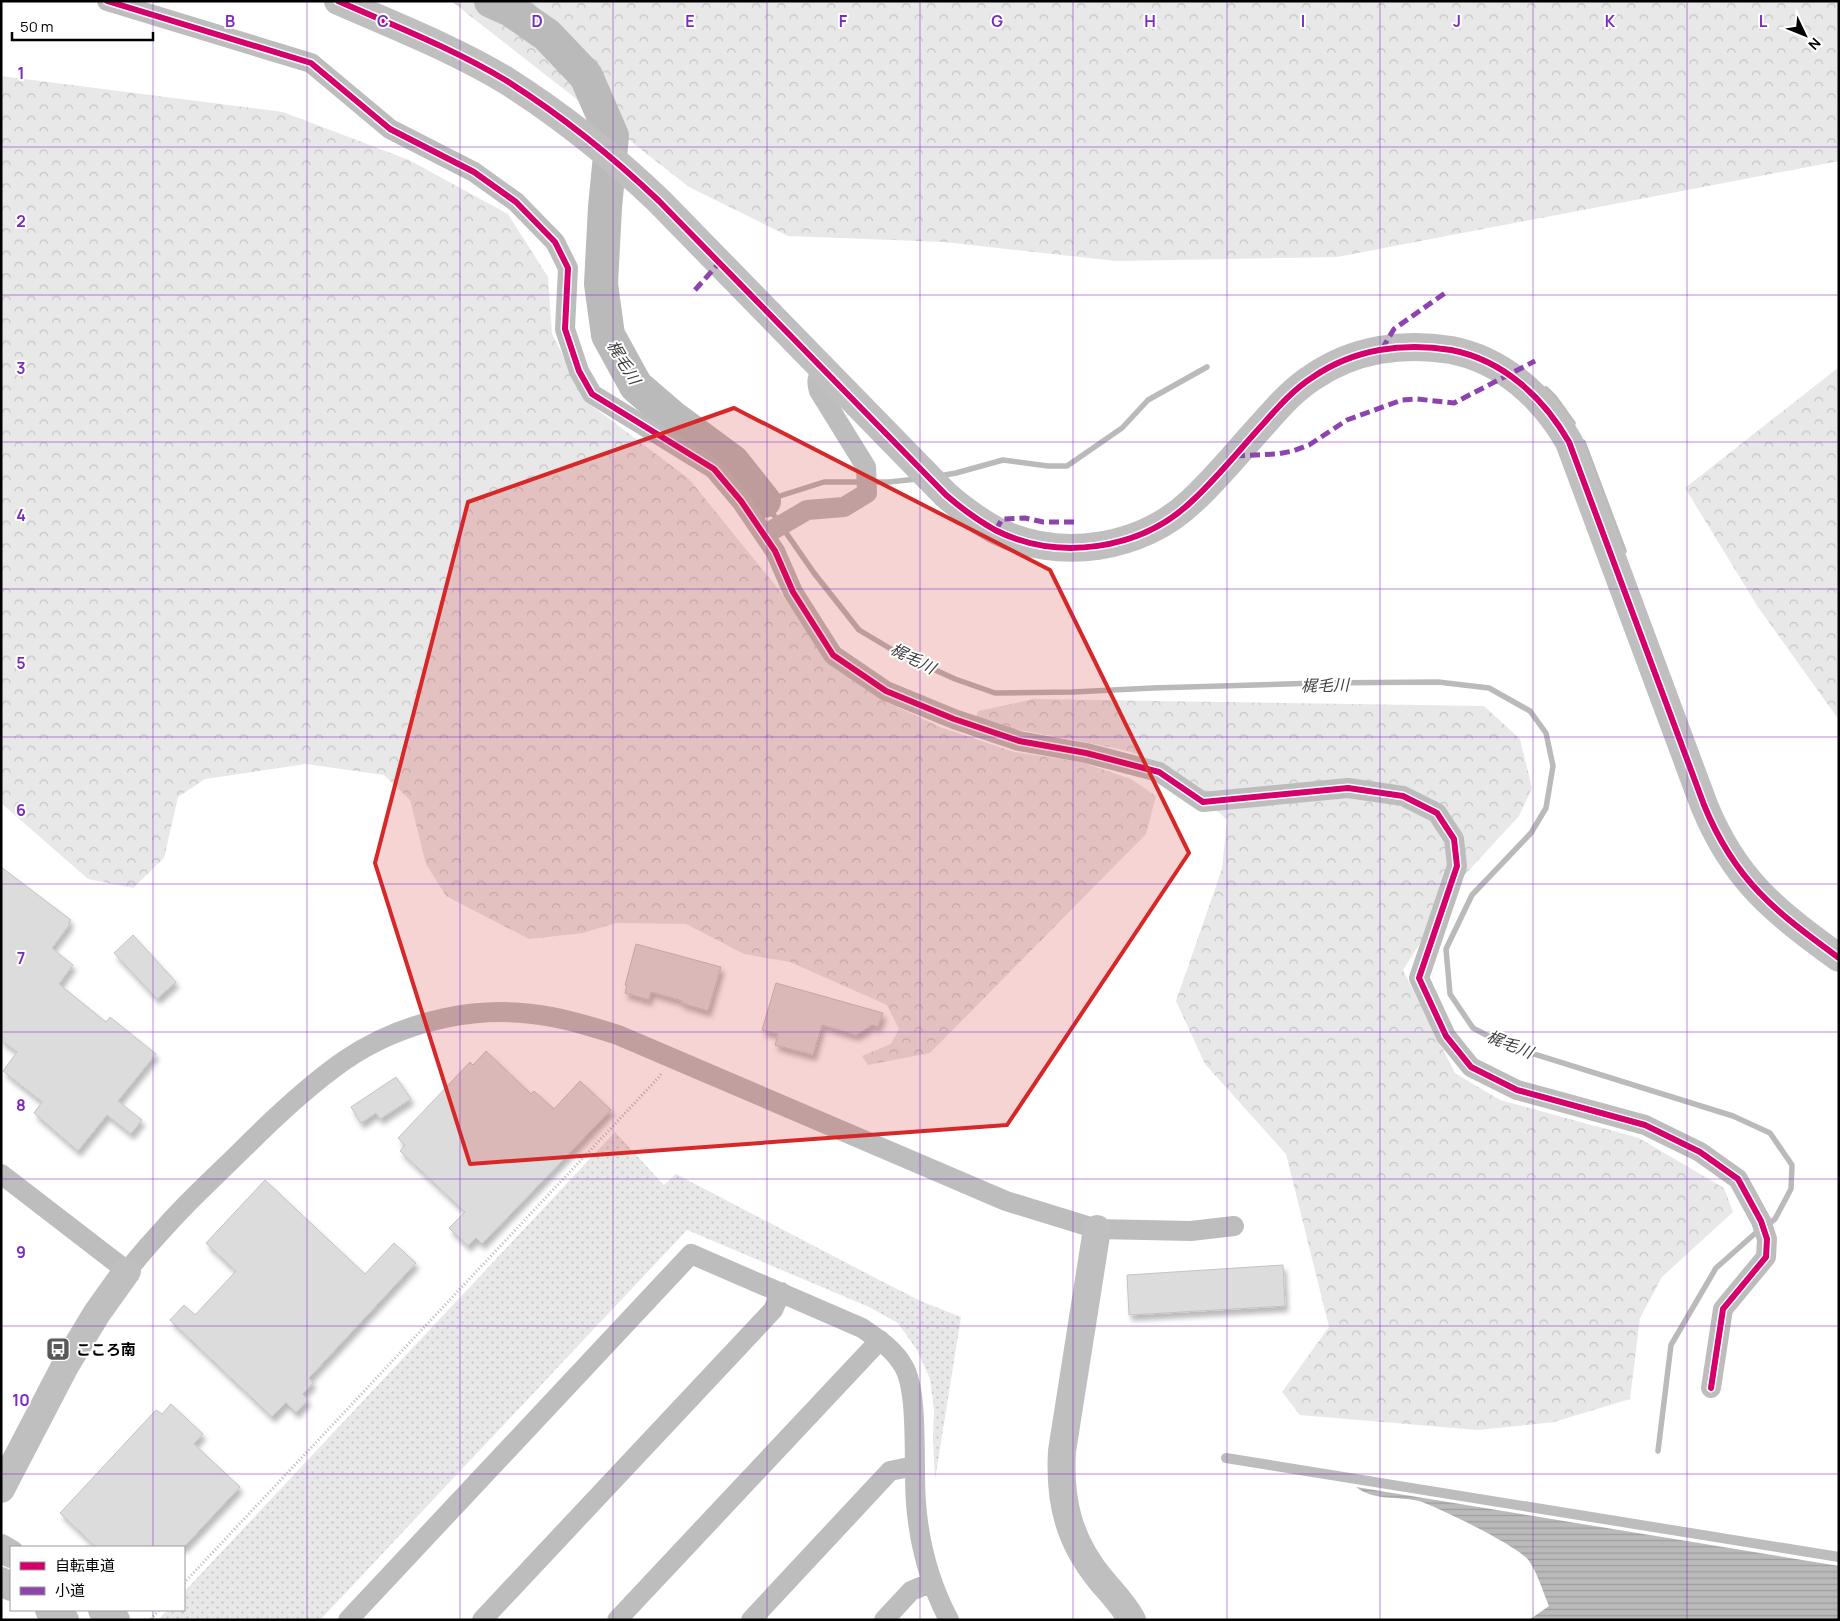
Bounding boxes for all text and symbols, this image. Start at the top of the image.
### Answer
scale bar [12,10,154,42]
text: B [225,10,235,32]
text: C [377,10,389,32]
text: D [531,10,543,32]
text: E [685,10,695,32]
text: F [839,10,848,32]
text: G [991,10,1003,32]
text: H [1144,10,1156,32]
text: I [1301,10,1305,32]
text: J [1453,10,1461,32]
text: K [1605,10,1616,32]
text: L [1759,10,1768,32]
north arrow [1780,10,1830,60]
text: 50 m [20,16,54,37]
text: N [1804,34,1825,54]
text: 1 [17,62,25,84]
text: 2 [16,210,26,232]
water label: 梶毛川 [602,336,647,390]
text: 3 [16,357,26,379]
text: 4 [16,504,26,526]
water label: 梶毛川 [887,637,941,680]
text: 5 [16,652,26,674]
water label: 梶毛川 [1301,674,1351,696]
text: 6 [16,799,26,821]
text: 7 [17,947,25,969]
water label: 梶毛川 [1484,1025,1538,1064]
text: 8 [16,1094,26,1116]
text: 9 [16,1241,26,1263]
bus stop icon: こころ南 [45,1336,71,1362]
place label: こころ南 [76,1339,136,1360]
text: 10 [12,1389,30,1411]
legend [10,1546,185,1611]
text: 自転車道 [55,1555,115,1576]
text: 小道 [55,1580,85,1601]

